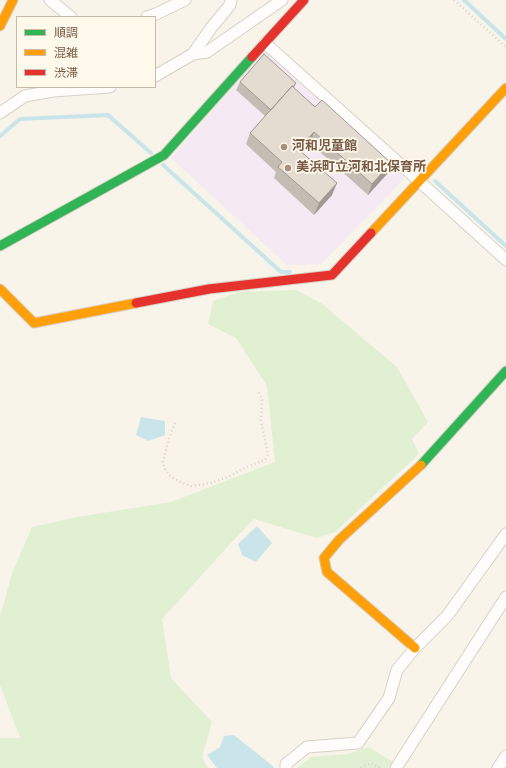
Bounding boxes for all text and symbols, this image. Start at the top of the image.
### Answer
legend [16,16,156,88]
text: 順調 [54,25,78,41]
text: 混雑 [54,45,78,61]
text: 渋滞 [54,65,78,81]
place label: 河和児童館 [292,139,357,155]
marker: 河和児童館 [279,142,289,152]
place label: 美浜町立河和北保育所 [296,160,426,176]
marker: 美浜町立河和北保育所 [283,163,293,173]

